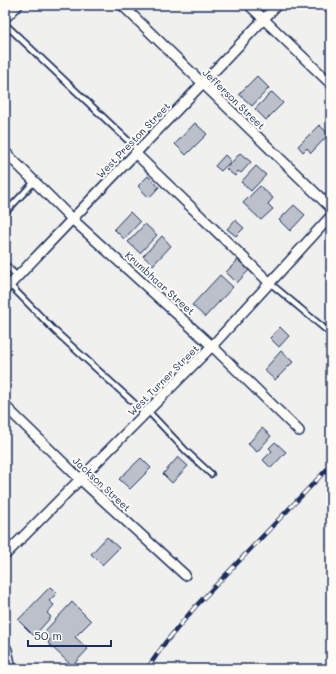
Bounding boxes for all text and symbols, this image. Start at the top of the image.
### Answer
street label: Jefferson Street [200,65,268,133]
street label: West Preston Street [93,99,173,181]
street label: Krumbhaar Street [122,248,198,318]
street label: West Turner Street [124,341,202,419]
street label: Jackson Street [70,454,134,514]
scale bar [28,622,111,648]
text: 50 m [34,627,62,643]

